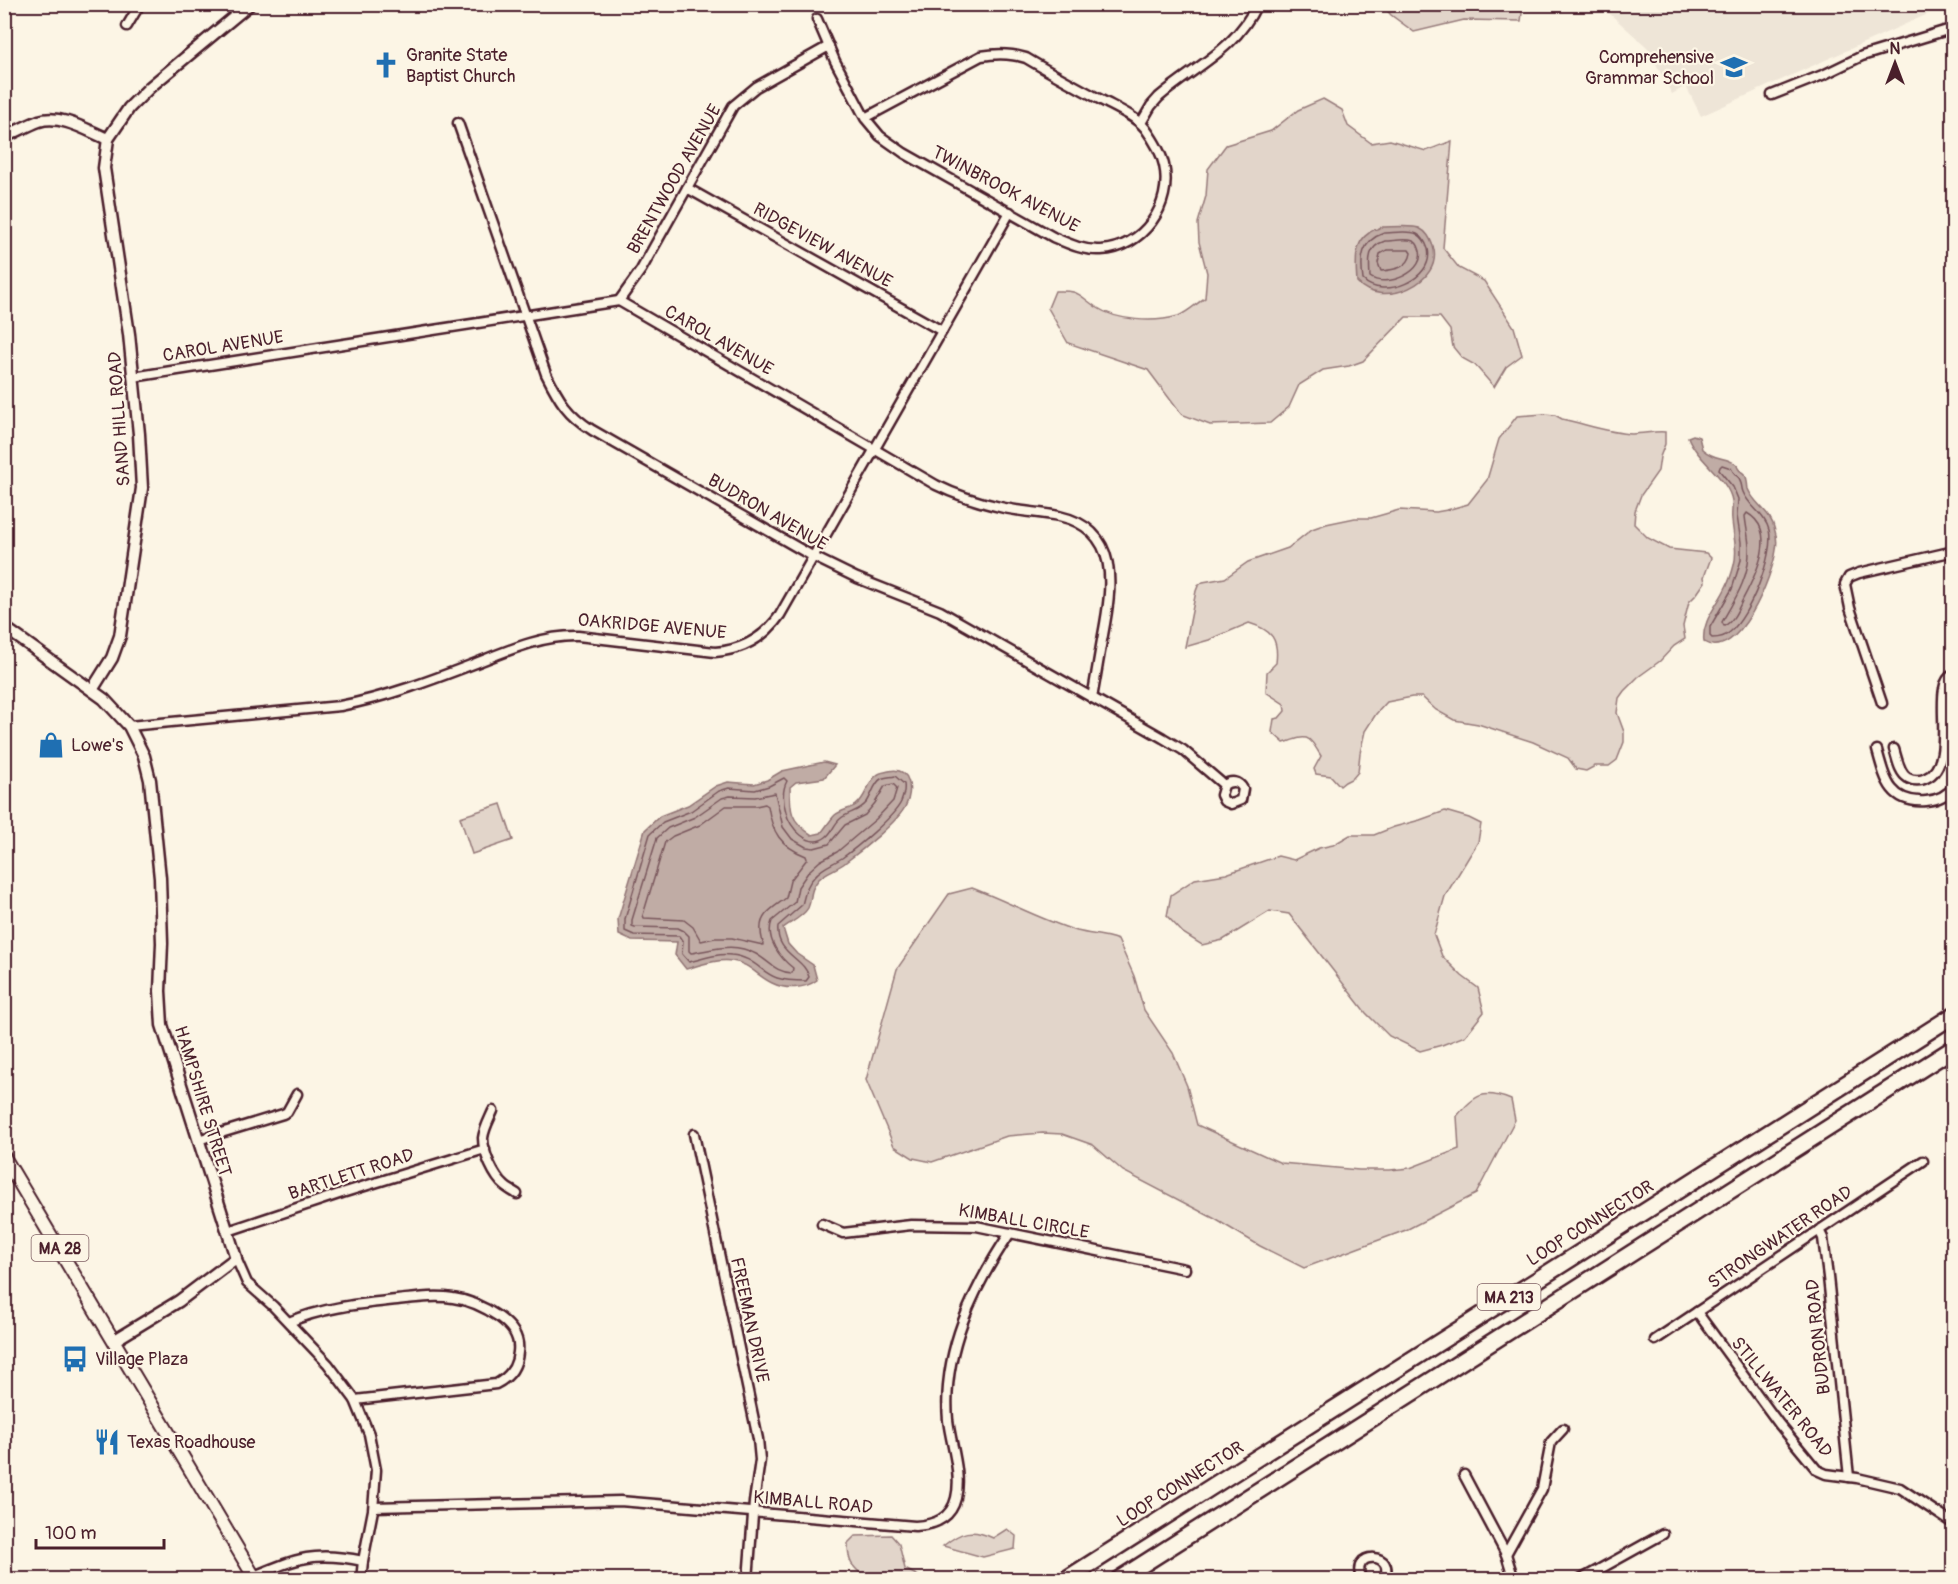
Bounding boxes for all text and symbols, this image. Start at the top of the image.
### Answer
north arrow [1865,33,1925,93]
text: N [1890,39,1901,59]
place label: Granite State Baptist Church [406,44,515,88]
place label: Comprehensive Grammar School [1585,46,1714,90]
church icon: Granite State Baptist Church [371,50,401,80]
school or university icon: Comprehensive Grammar School [1719,52,1749,82]
street label: BRENTWOOD AVENUE [622,100,727,258]
street label: TWINBROOK AVENUE [928,141,1084,238]
street label: RIDGEVIEW AVENUE [749,198,896,293]
street label: CAROL AVENUE [660,300,777,381]
street label: CAROL AVENUE [161,326,285,367]
street label: SAND HILL ROAD [103,351,136,487]
street label: BUDRON AVENUE [704,469,832,556]
street label: OAKRIDGE AVENUE [577,609,727,644]
shop icon: Lowe's [36,730,66,760]
place label: Lowe's [71,734,123,757]
street label: HAMPSHIRE STREET [169,1023,236,1179]
street label: BARTLETT ROAD [286,1143,417,1206]
street label: LOOP CONNECTOR [1523,1175,1658,1272]
street label: STRONGWATER ROAD [1704,1180,1857,1294]
street label: KIMBALL CIRCLE [957,1199,1091,1244]
road number: MA 28 [32,1235,88,1261]
street label: FREEMAN DRIVE [725,1255,774,1385]
street label: BUDRON ROAD [1801,1278,1836,1396]
road number: MA 213 [1478,1284,1540,1310]
street label: STILLWATER ROAD [1726,1332,1837,1462]
bus stop icon: Village Plaza [60,1344,90,1374]
place label: Village Plaza [95,1348,188,1371]
restaurant icon: Texas Roadhouse [92,1427,122,1457]
place label: Texas Roadhouse [127,1431,256,1454]
street label: LOOP CONNECTOR [1113,1436,1248,1533]
street label: KIMBALL ROAD [752,1486,874,1519]
scale bar [36,1512,164,1550]
text: 100 m [45,1522,97,1545]

